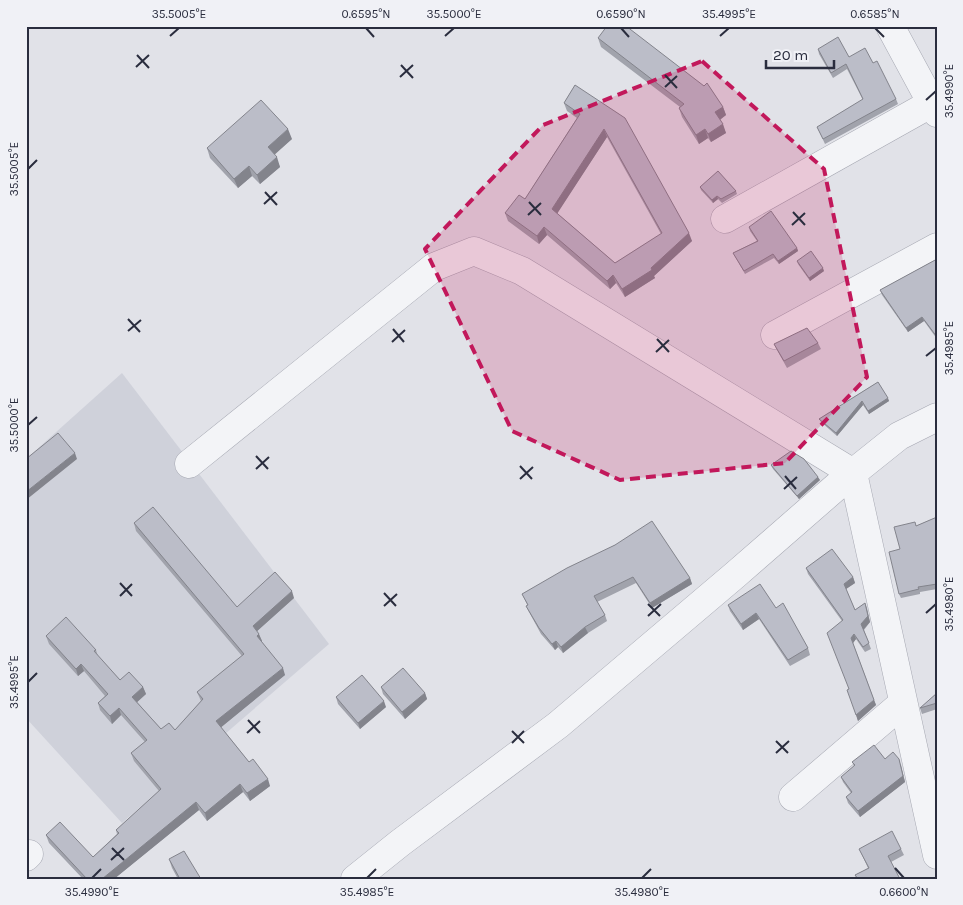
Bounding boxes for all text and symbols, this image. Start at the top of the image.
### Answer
text: 35.5005°E [152,7,206,21]
text: 0.6595°N [342,7,390,21]
text: 35.5000°E [427,7,481,21]
text: 0.6590°N [596,7,646,21]
text: 35.4995°E [702,7,756,21]
text: 0.6585°N [850,7,900,21]
scale bar [766,38,833,70]
text: 20 m [773,46,808,64]
text: 35.4990°E [942,64,956,118]
text: 35.5005°E [7,142,21,196]
text: 35.4985°E [942,321,956,375]
text: 35.5000°E [7,398,21,452]
text: 35.4980°E [942,577,956,632]
text: 35.4995°E [7,655,21,709]
text: 35.4990°E [65,885,119,899]
text: 35.4985°E [340,885,394,899]
text: 35.4980°E [615,885,670,899]
text: 0.6600°N [879,885,929,899]

